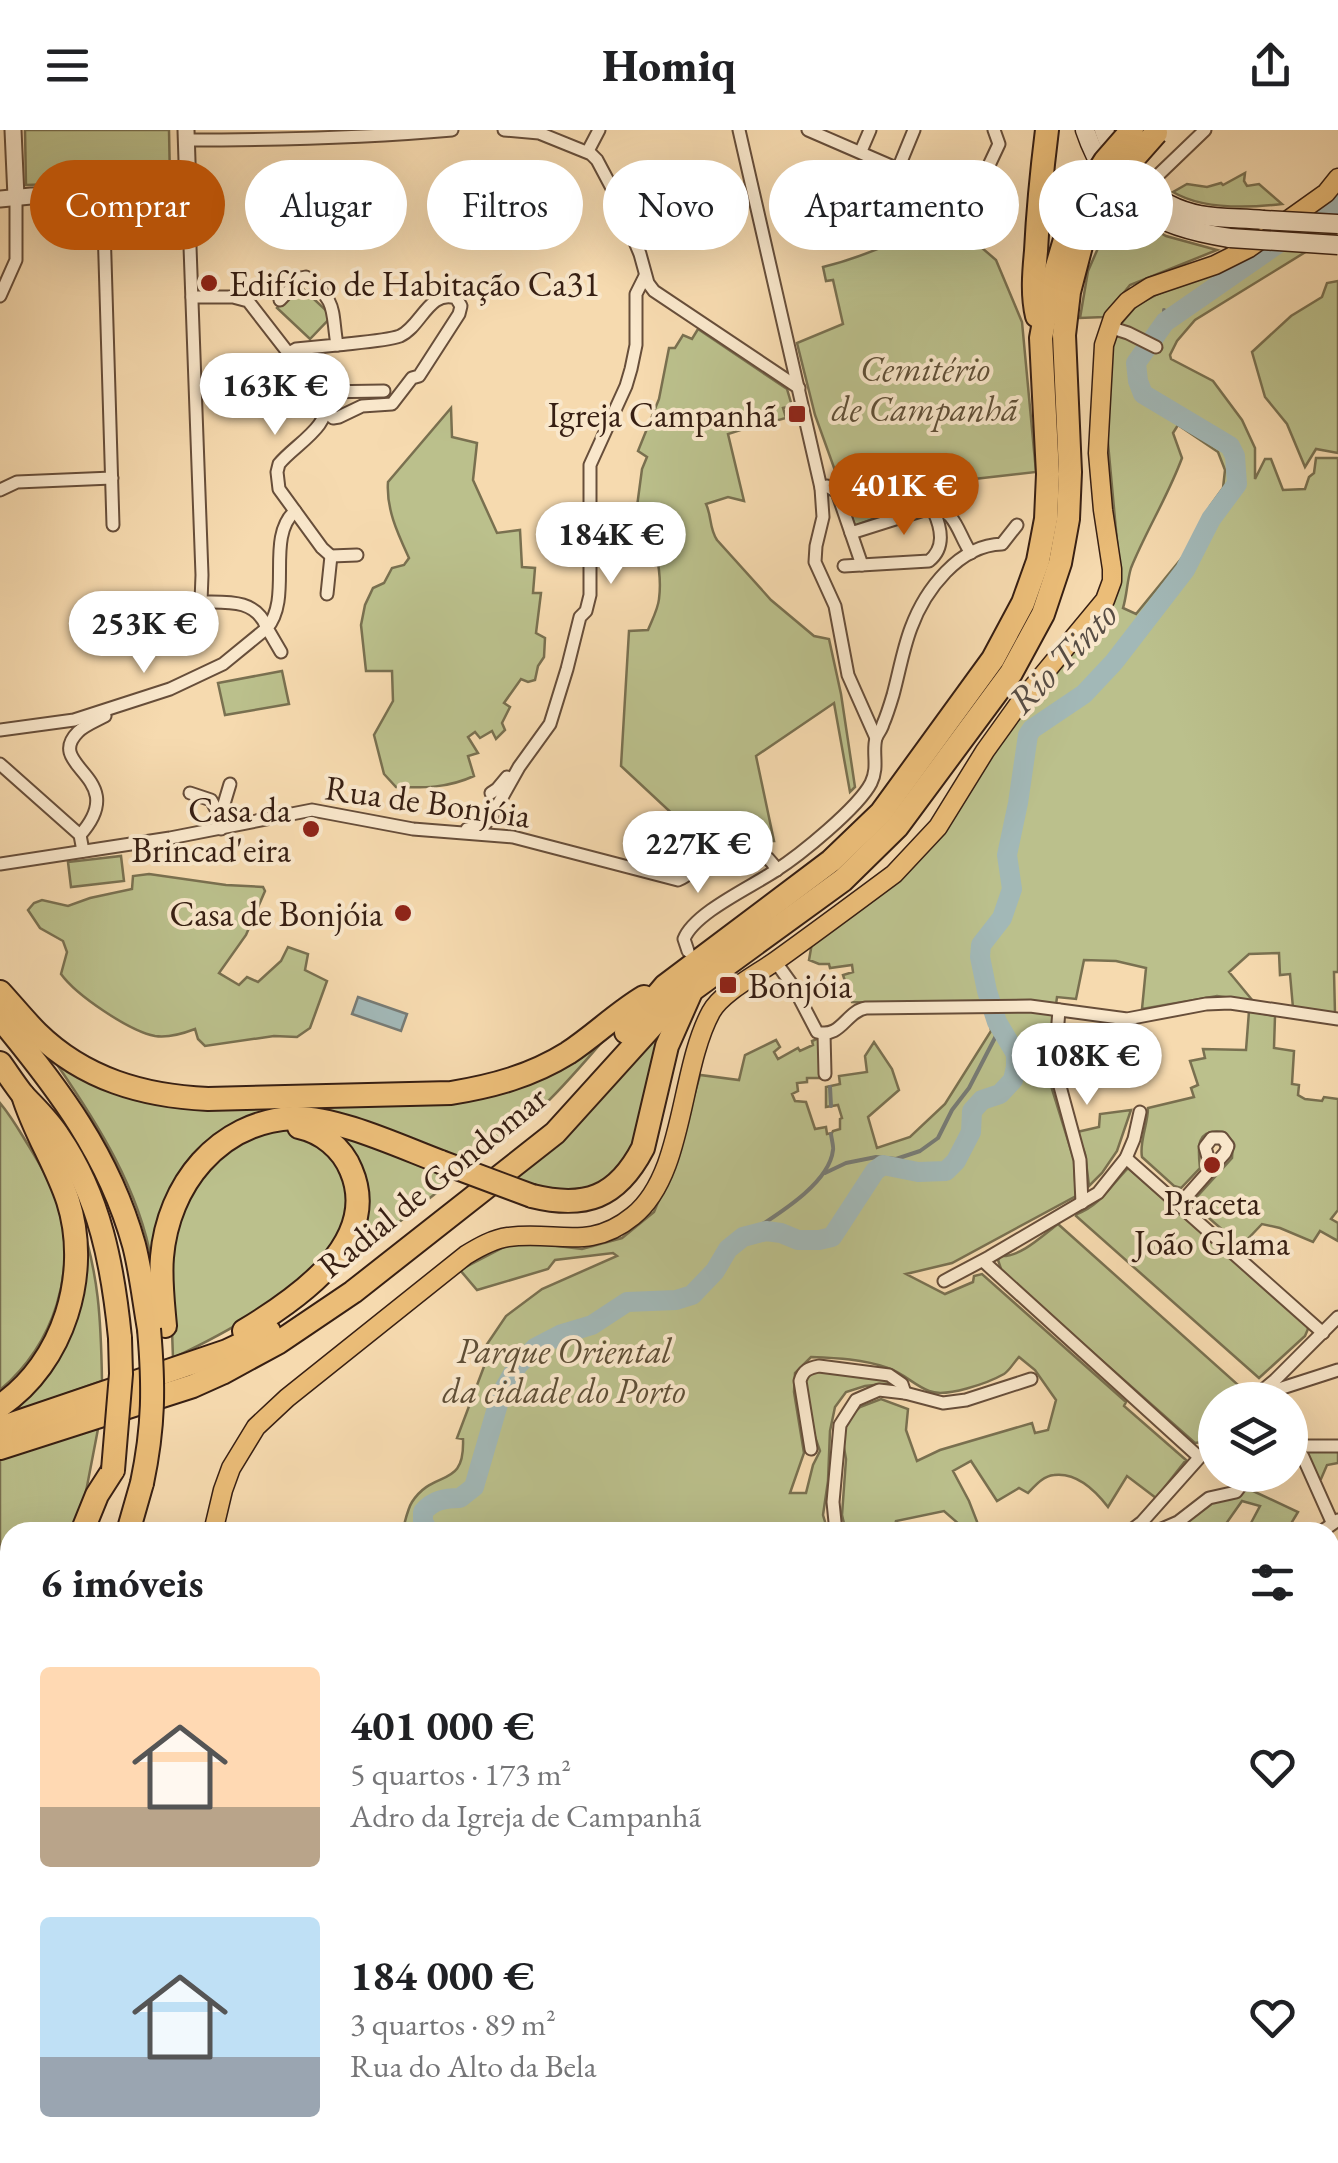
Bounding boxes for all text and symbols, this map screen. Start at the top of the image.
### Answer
text: Homiq [602,36,736,94]
icon: menu [40,38,95,93]
icon: share [1243,38,1298,93]
chip: Comprar [30,160,225,250]
chip: Alugar [245,160,407,250]
chip: Filtros [427,160,583,250]
chip: Novo [603,160,749,250]
chip: Apartamento [769,160,1019,250]
chip: Casa [1039,160,1173,250]
place label: Edifício de Habitação Ca31 [229,261,600,306]
marker: Edifício de Habitação Ca31 [198,272,220,294]
park label: Cemitério de Campanhã [831,346,1019,432]
pin: 163K € [194,353,356,438]
text: 163K € [222,364,328,406]
place label: Igreja Campanhã [548,392,777,437]
marker: Igreja Campanhã [786,403,808,425]
pin: 401K € [823,453,985,538]
text: 401K € [851,464,957,506]
pin: 184K € [530,502,692,587]
text: 184K € [558,513,664,555]
water label: Rio Tinto [996,590,1128,724]
pin: 253K € [63,591,225,676]
text: 253K € [91,602,197,644]
street label: Rua de Bonjóia [322,764,534,838]
place label: Casa da Brincad'eira [131,787,291,872]
pin: 227K € [617,811,779,896]
marker: Casa da Brincad'eira [300,818,322,840]
text: 227K € [645,822,751,864]
place label: Casa de Bonjóia [169,891,383,936]
marker: Casa de Bonjóia [392,902,414,924]
place label: Bonjóia [748,963,852,1008]
marker: Bonjóia [717,974,739,996]
pin: 108K € [1006,1023,1168,1108]
text: 108K € [1034,1034,1140,1076]
street label: Radial de Gondomar [308,1075,556,1287]
marker: Praceta João Glama [1201,1154,1223,1176]
place label: Praceta João Glama [1131,1180,1290,1265]
park label: Parque Oriental da cidade do Porto [442,1328,686,1413]
map controls [1198,1382,1308,1492]
button: layers [1198,1382,1308,1492]
text: 6 imóveis [40,1555,204,1610]
icon: filters [1245,1555,1300,1610]
text: 401 000 € [350,1698,534,1753]
icon: home [120,1707,240,1827]
icon: heart [1245,1740,1300,1795]
text: 5 quartos · 173 m² [350,1753,571,1795]
text: Adro da Igreja de Campanhã [350,1795,701,1837]
text: 184 000 € [350,1948,534,2003]
icon: home [120,1957,240,2077]
icon: heart [1245,1990,1300,2045]
text: 3 quartos · 89 m² [350,2003,556,2045]
text: Rua do Alto da Bela [350,2045,596,2087]

